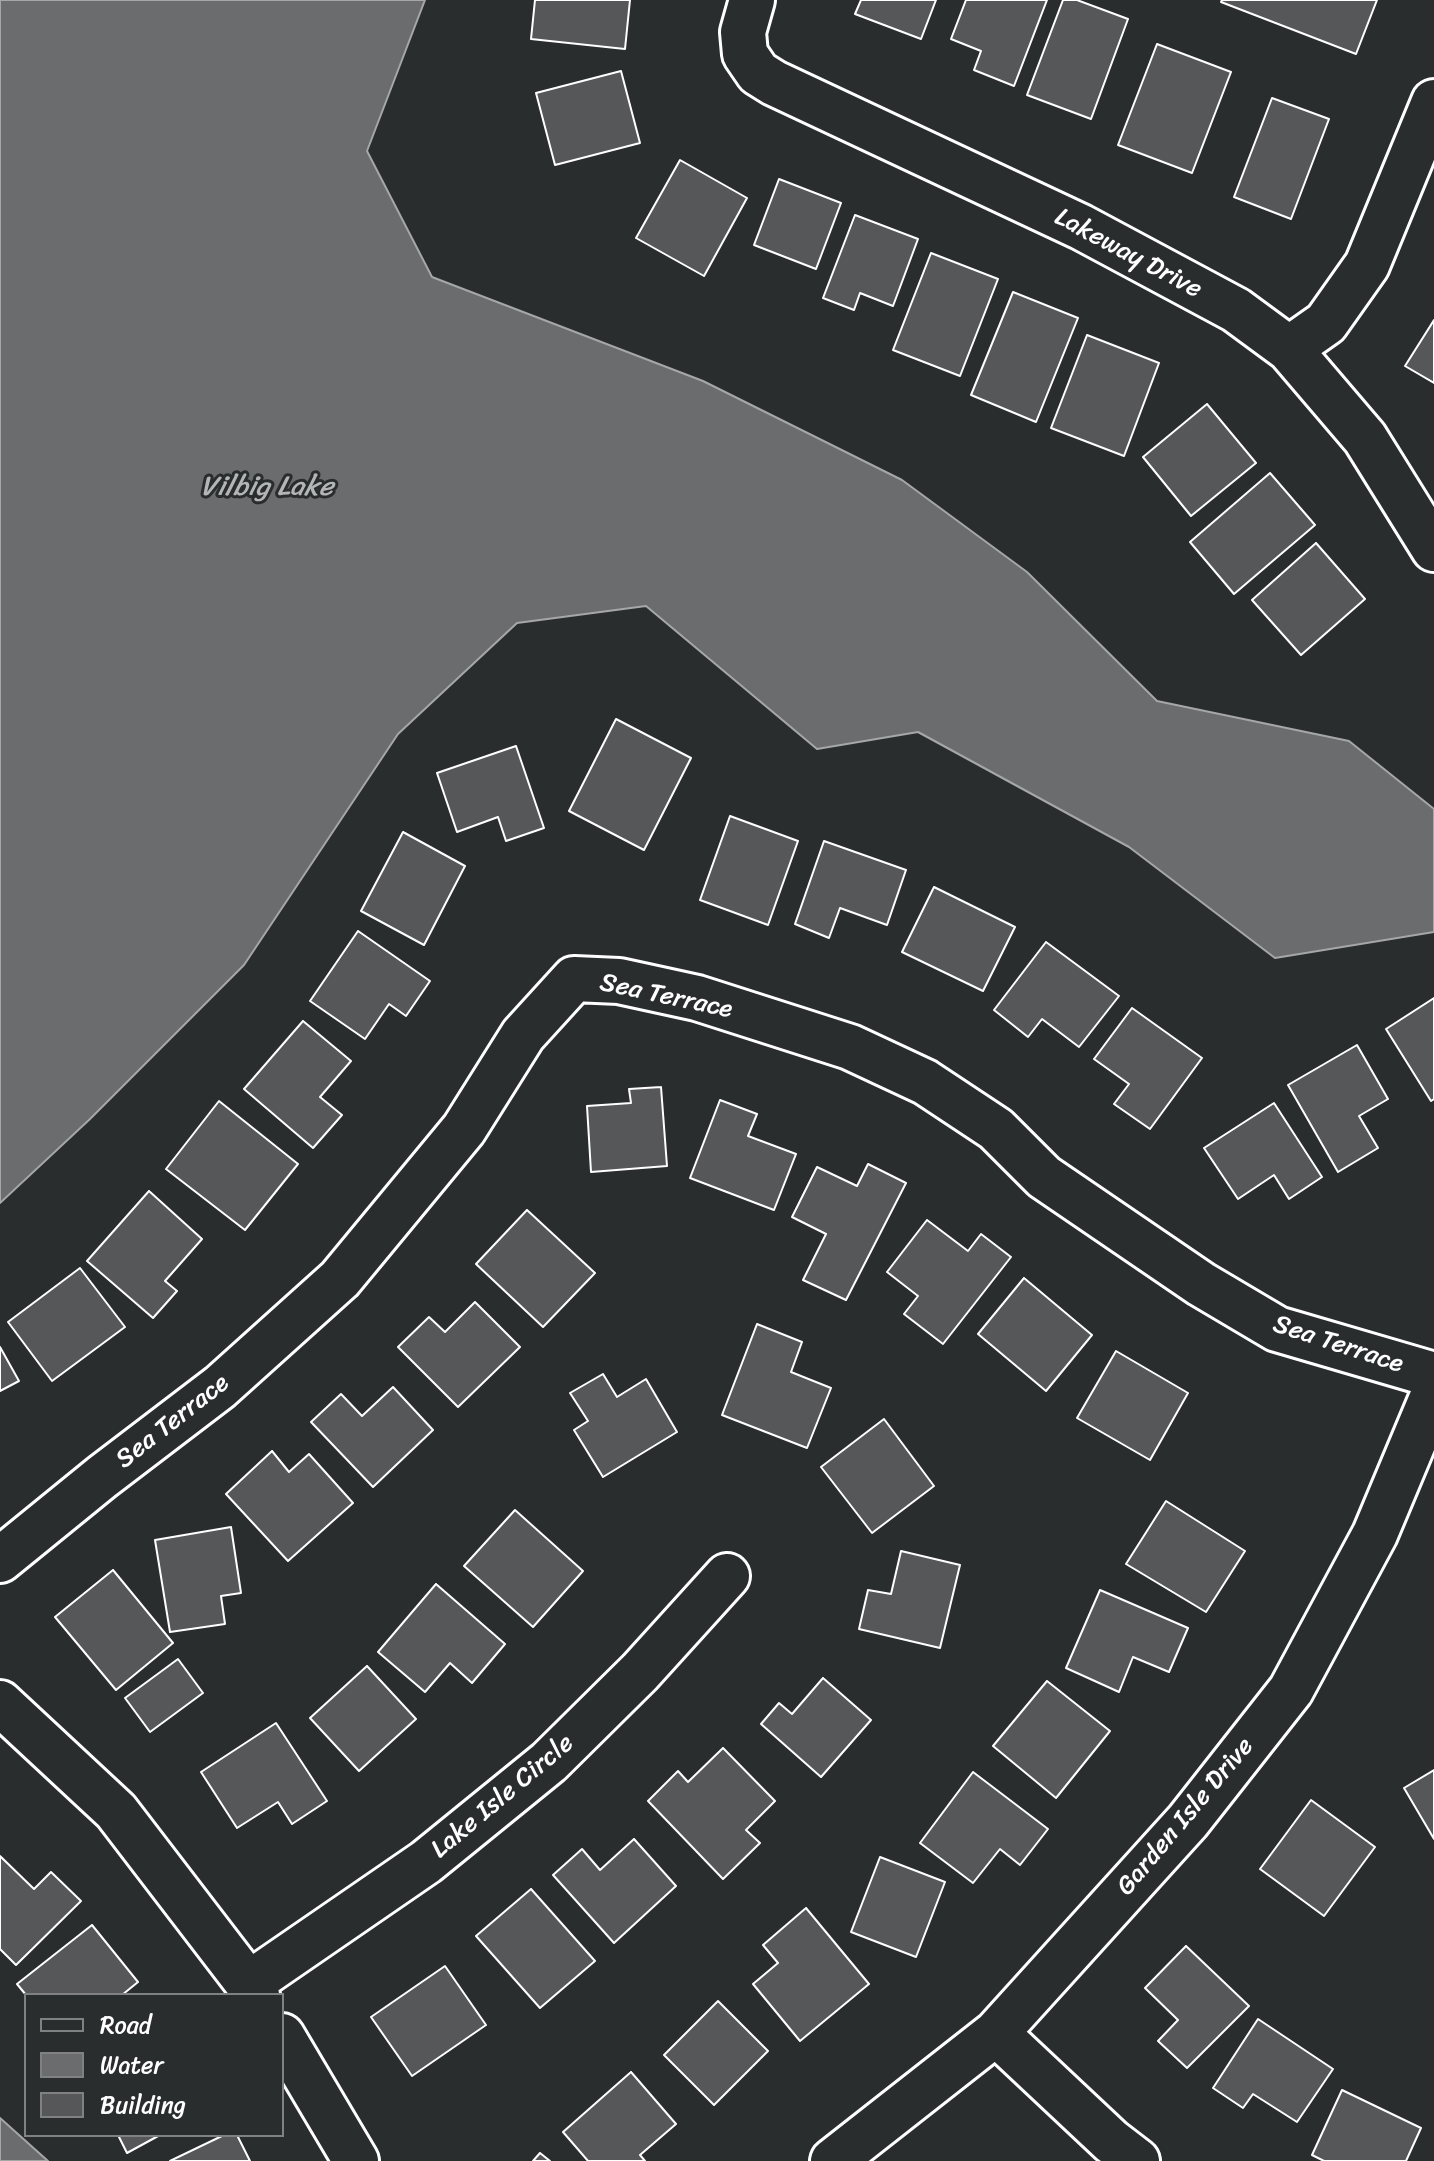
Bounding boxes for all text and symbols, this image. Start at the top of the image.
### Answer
street label: Lakeway Drive [1049,202,1207,306]
water label: Vilbig Lake [201,471,333,505]
street label: Sea Terrace [597,968,735,1026]
street label: Sea Terrace [1269,1309,1407,1381]
street label: Sea Terrace [110,1368,236,1476]
street label: Lake Isle Circle [425,1728,581,1866]
street label: Garden Isle Drive [1111,1732,1261,1902]
legend [24,1993,284,2137]
text: Road [100,2004,151,2046]
text: Water [100,2044,163,2086]
text: Building [100,2084,186,2126]

